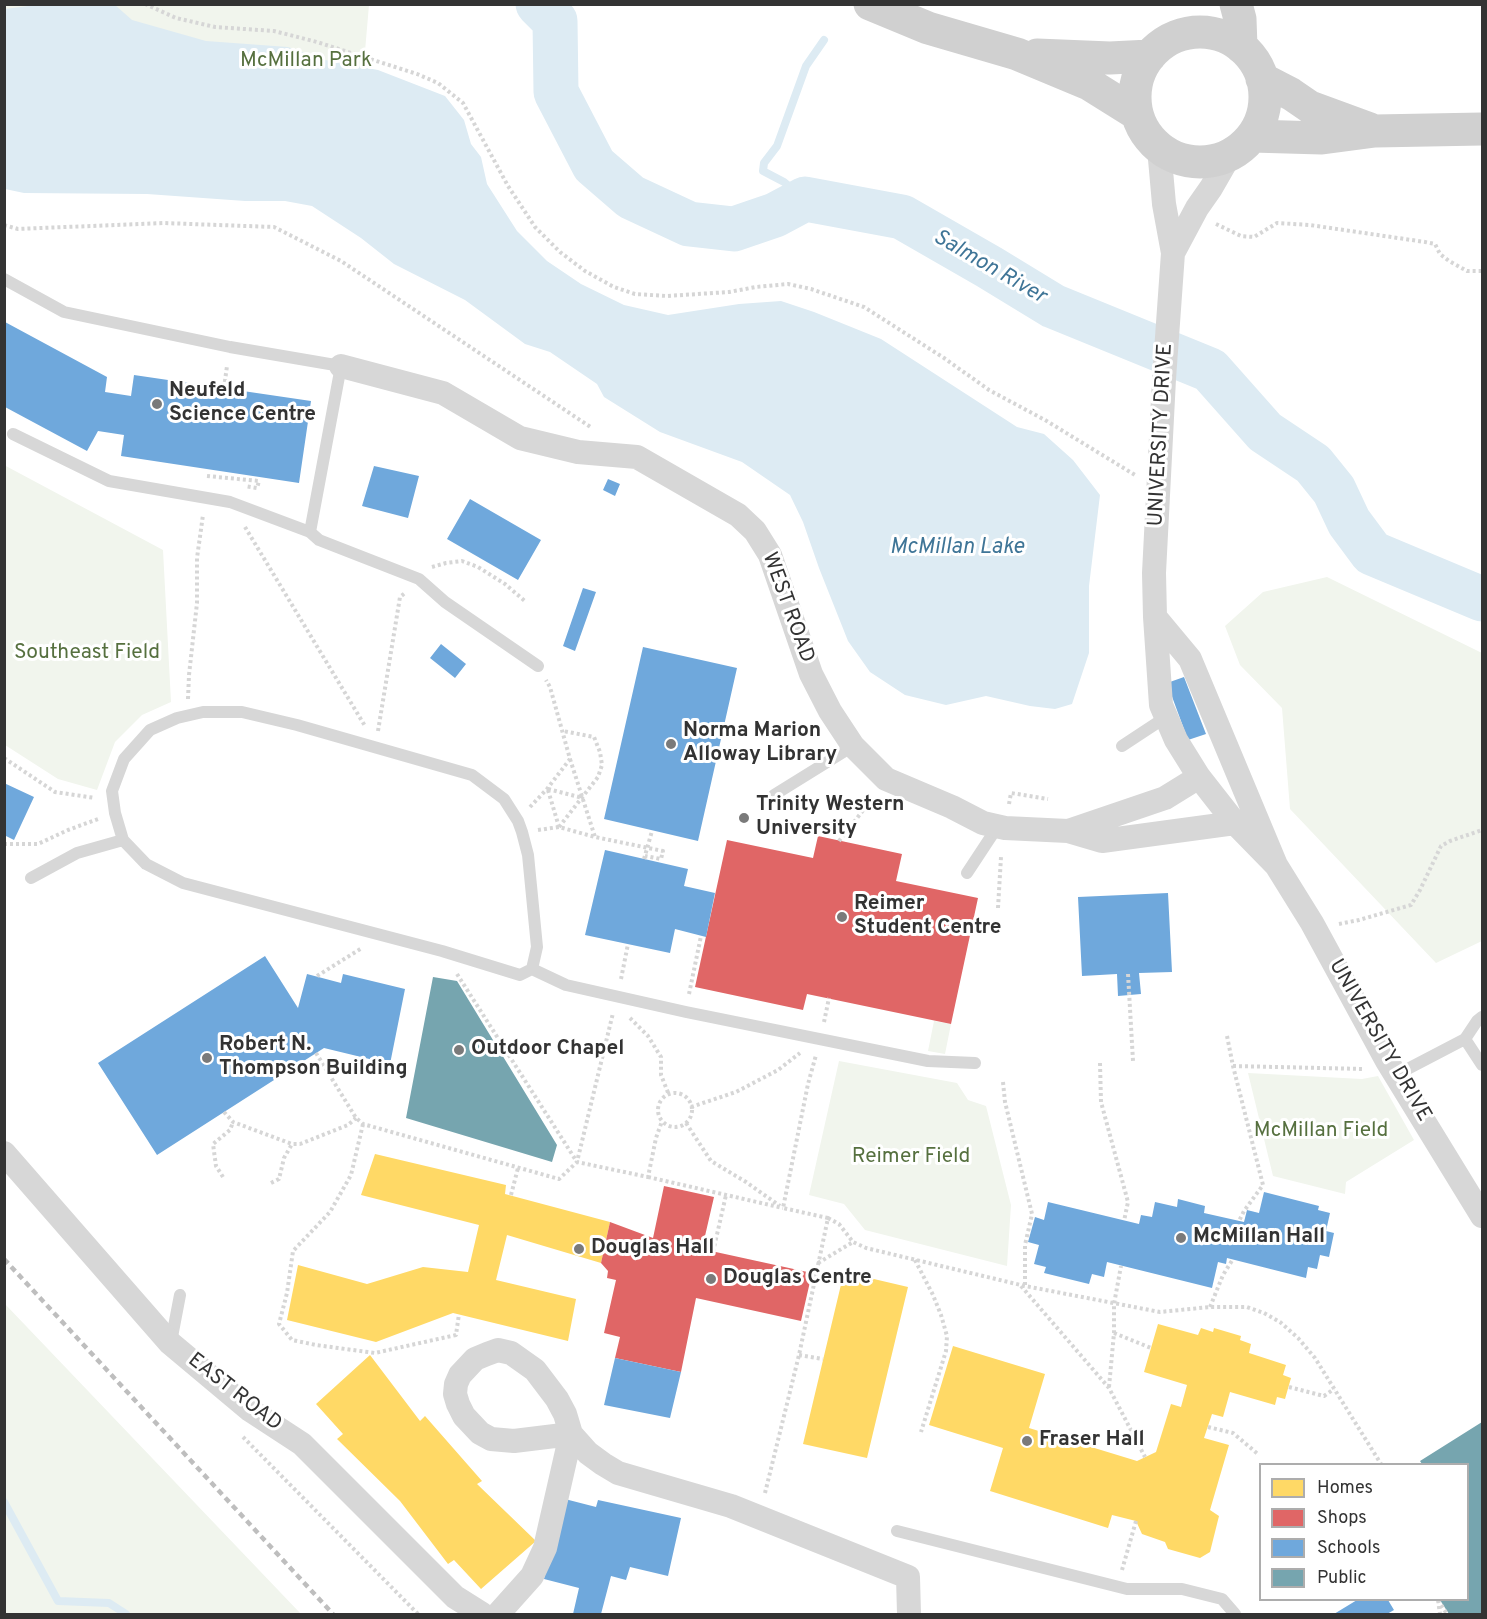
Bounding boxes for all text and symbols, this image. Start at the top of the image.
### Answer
park label: McMillan Park [240,49,372,75]
water label: Salmon River [928,225,1050,311]
street label: UNIVERSITY DRIVE [1145,343,1179,527]
place label: Neufeld Science Centre [169,379,316,429]
marker: Neufeld Science Centre [150,397,164,411]
water label: McMillan Lake [890,536,1024,562]
street label: WEST ROAD [755,549,819,667]
park label: Southeast Field [14,641,160,667]
place label: Norma Marion Alloway Library [683,719,837,769]
marker: Norma Marion Alloway Library [664,737,678,751]
place label: Trinity Western University [756,793,905,843]
marker: Trinity Western University [737,811,751,825]
place label: Reimer Student Centre [854,892,1001,942]
marker: Reimer Student Centre [835,910,849,924]
street label: UNIVERSITY DRIVE [1322,955,1436,1127]
place label: Robert N. Thompson Building [219,1033,408,1083]
place label: Outdoor Chapel [471,1037,624,1063]
marker: Outdoor Chapel [452,1043,466,1057]
marker: Robert N. Thompson Building [200,1051,214,1065]
park label: McMillan Field [1254,1119,1388,1145]
park label: Reimer Field [852,1145,970,1171]
place label: McMillan Hall [1193,1225,1325,1251]
marker: McMillan Hall [1174,1231,1188,1245]
place label: Douglas Hall [591,1236,714,1262]
marker: Douglas Hall [572,1242,586,1256]
place label: Douglas Centre [723,1266,872,1292]
marker: Douglas Centre [704,1272,718,1286]
street label: EAST ROAD [182,1348,286,1438]
place label: Fraser Hall [1039,1428,1145,1454]
marker: Fraser Hall [1020,1434,1034,1448]
legend [1259,1463,1469,1601]
text: Homes [1317,1477,1373,1500]
text: Shops [1317,1507,1367,1530]
text: Schools [1317,1537,1380,1560]
text: Public [1317,1567,1367,1590]

